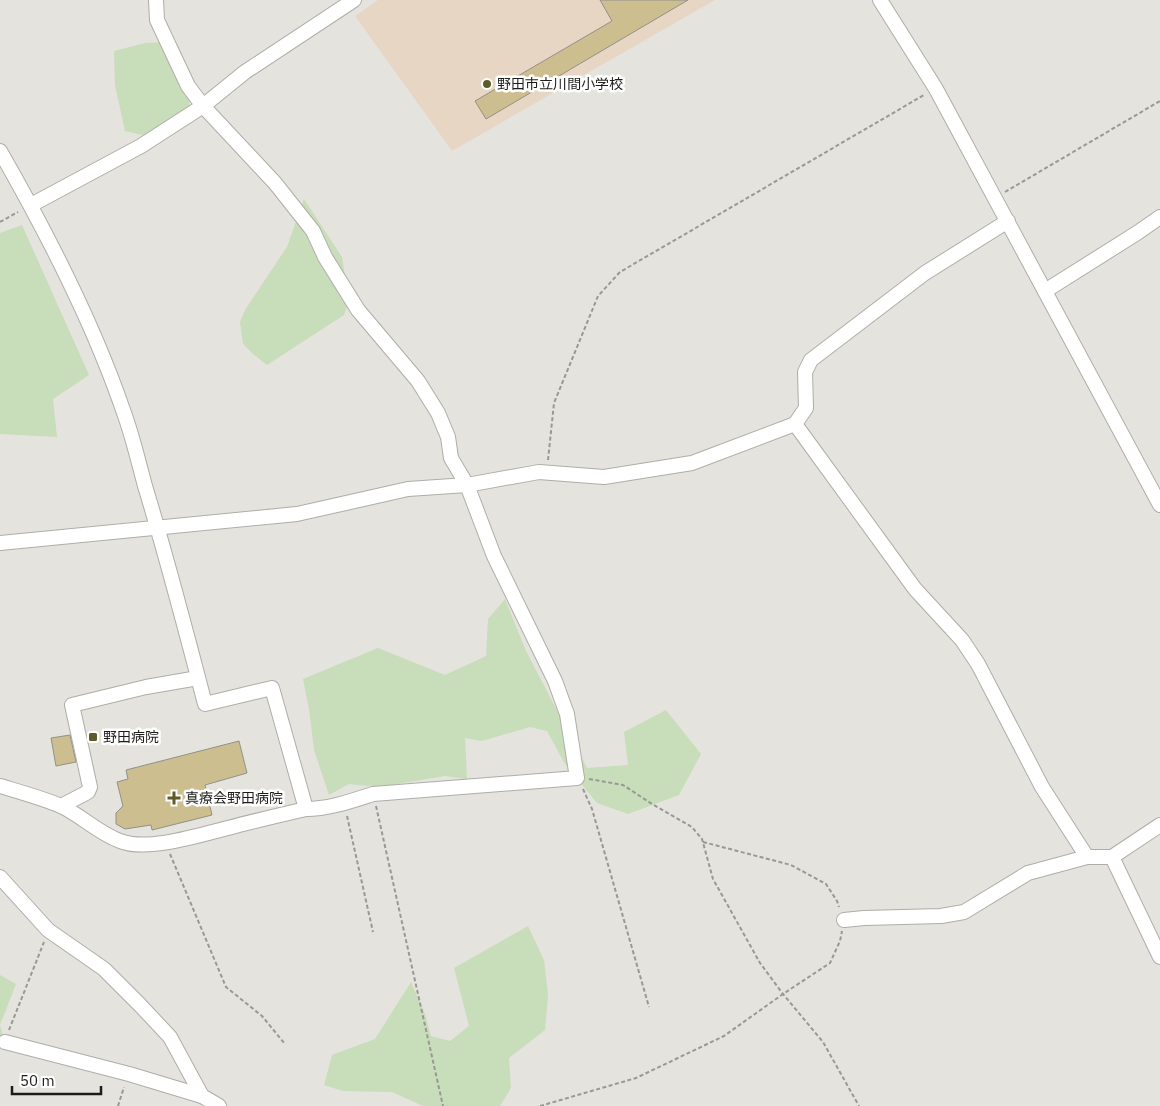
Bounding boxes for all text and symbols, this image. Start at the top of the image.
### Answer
place label: 野田市立川間小学校 [497,75,623,93]
marker: 野田市立川間小学校 [481,78,493,90]
place label: 野田病院 [103,728,159,746]
marker: 野田病院 [87,731,99,743]
place label: 真療会野田病院 [185,789,283,807]
marker: 真療会野田病院 [167,791,181,805]
scale bar [12,1064,101,1096]
text: 50 m [20,1071,55,1090]

